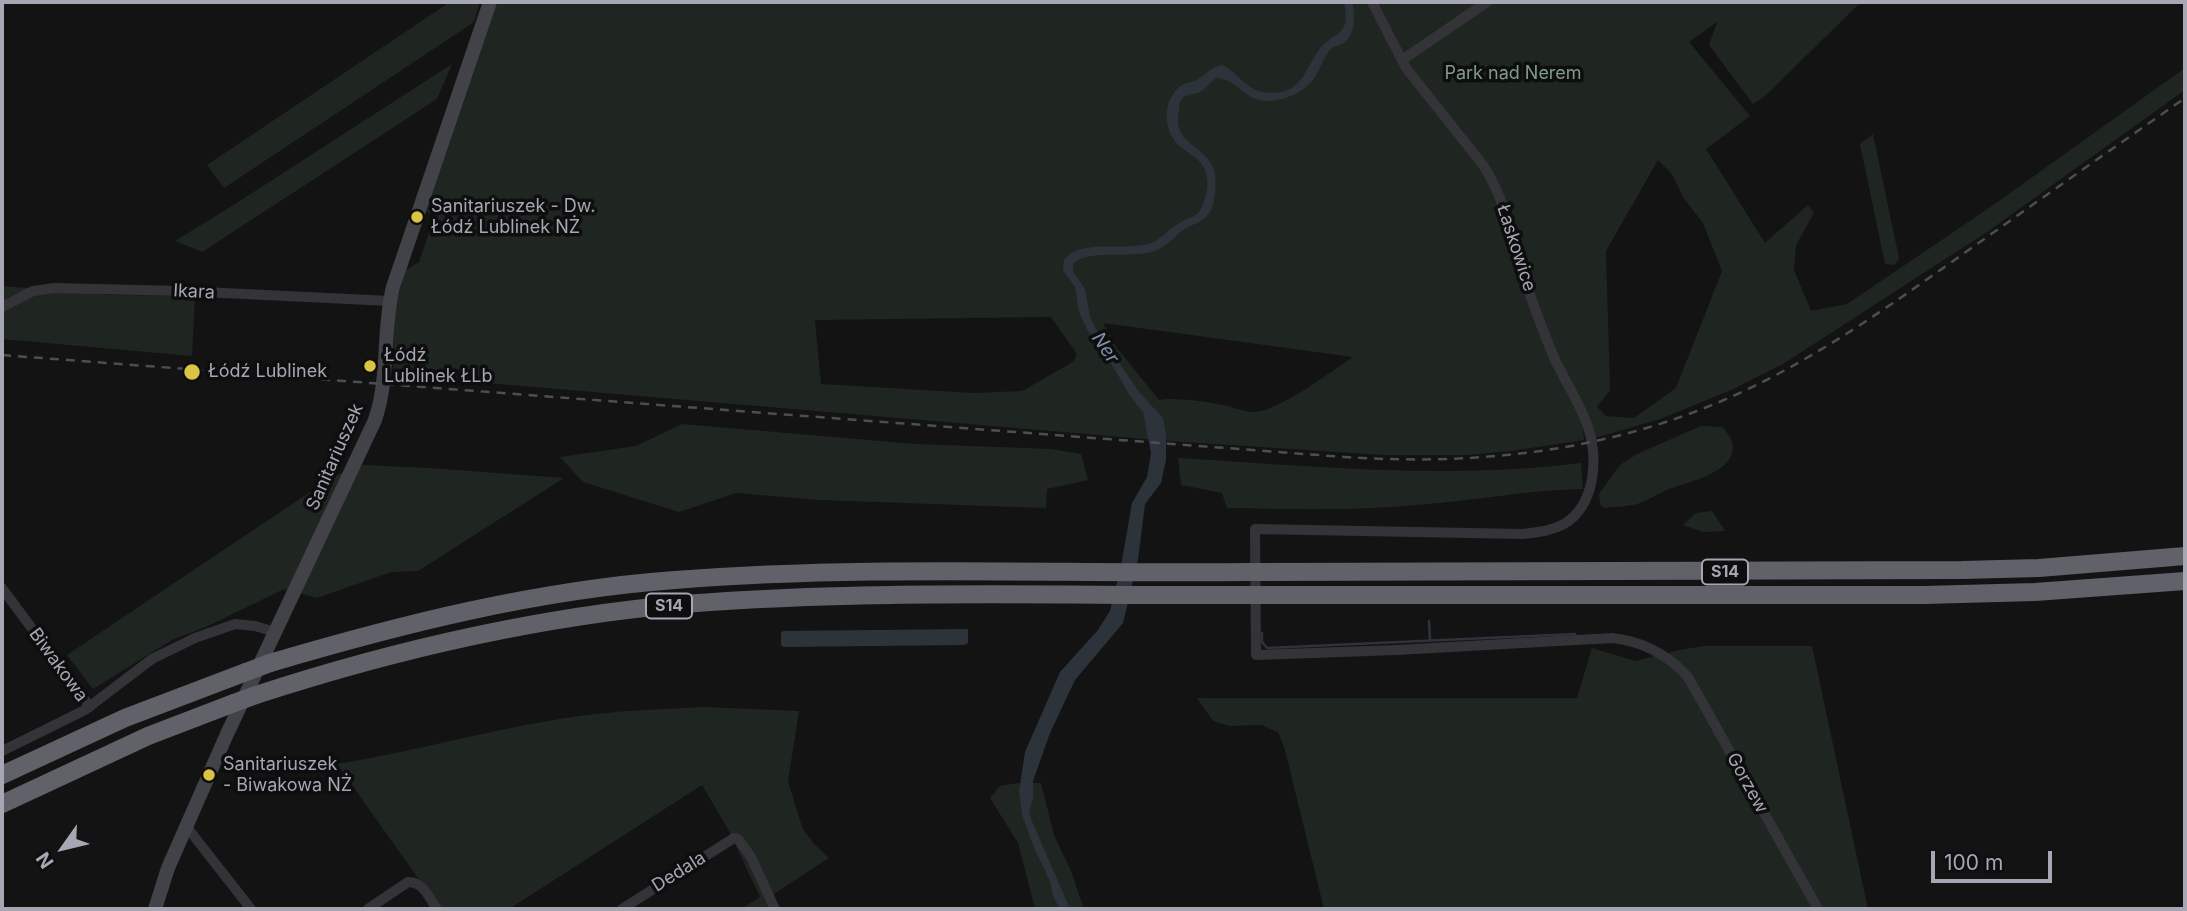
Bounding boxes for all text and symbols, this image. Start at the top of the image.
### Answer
park label: Park nad Nerem [1444,63,1582,85]
place label: Sanitariuszek - Dw. Łódź Lublinek NŻ [431,196,595,238]
street label: Łaskowice [1492,202,1540,294]
marker: Sanitariuszek - Dw. Łódź Lublinek NŻ [409,209,425,225]
street label: Ikara [173,280,215,304]
water label: Ner [1086,328,1124,368]
place label: Łódź Lublinek ŁLb [384,345,493,388]
marker: Łódź Lublinek ŁLb [362,358,378,374]
place label: Łódź Lublinek [208,361,327,383]
marker: Łódź Lublinek [182,362,202,382]
street label: Sanitariuszek [302,400,368,514]
road number: S14 [1702,559,1748,584]
road number: S14 [646,594,692,618]
street label: Biwakowa [24,624,92,706]
street label: Gorzew [1722,749,1772,817]
place label: Sanitariuszek - Biwakowa NŻ [223,754,352,796]
marker: Sanitariuszek - Biwakowa NŻ [201,767,217,783]
north arrow [28,813,98,883]
scale bar [1935,838,2056,882]
street label: Dedala [648,847,710,897]
text: N [32,848,59,872]
text: 100 m [1944,850,2003,875]

